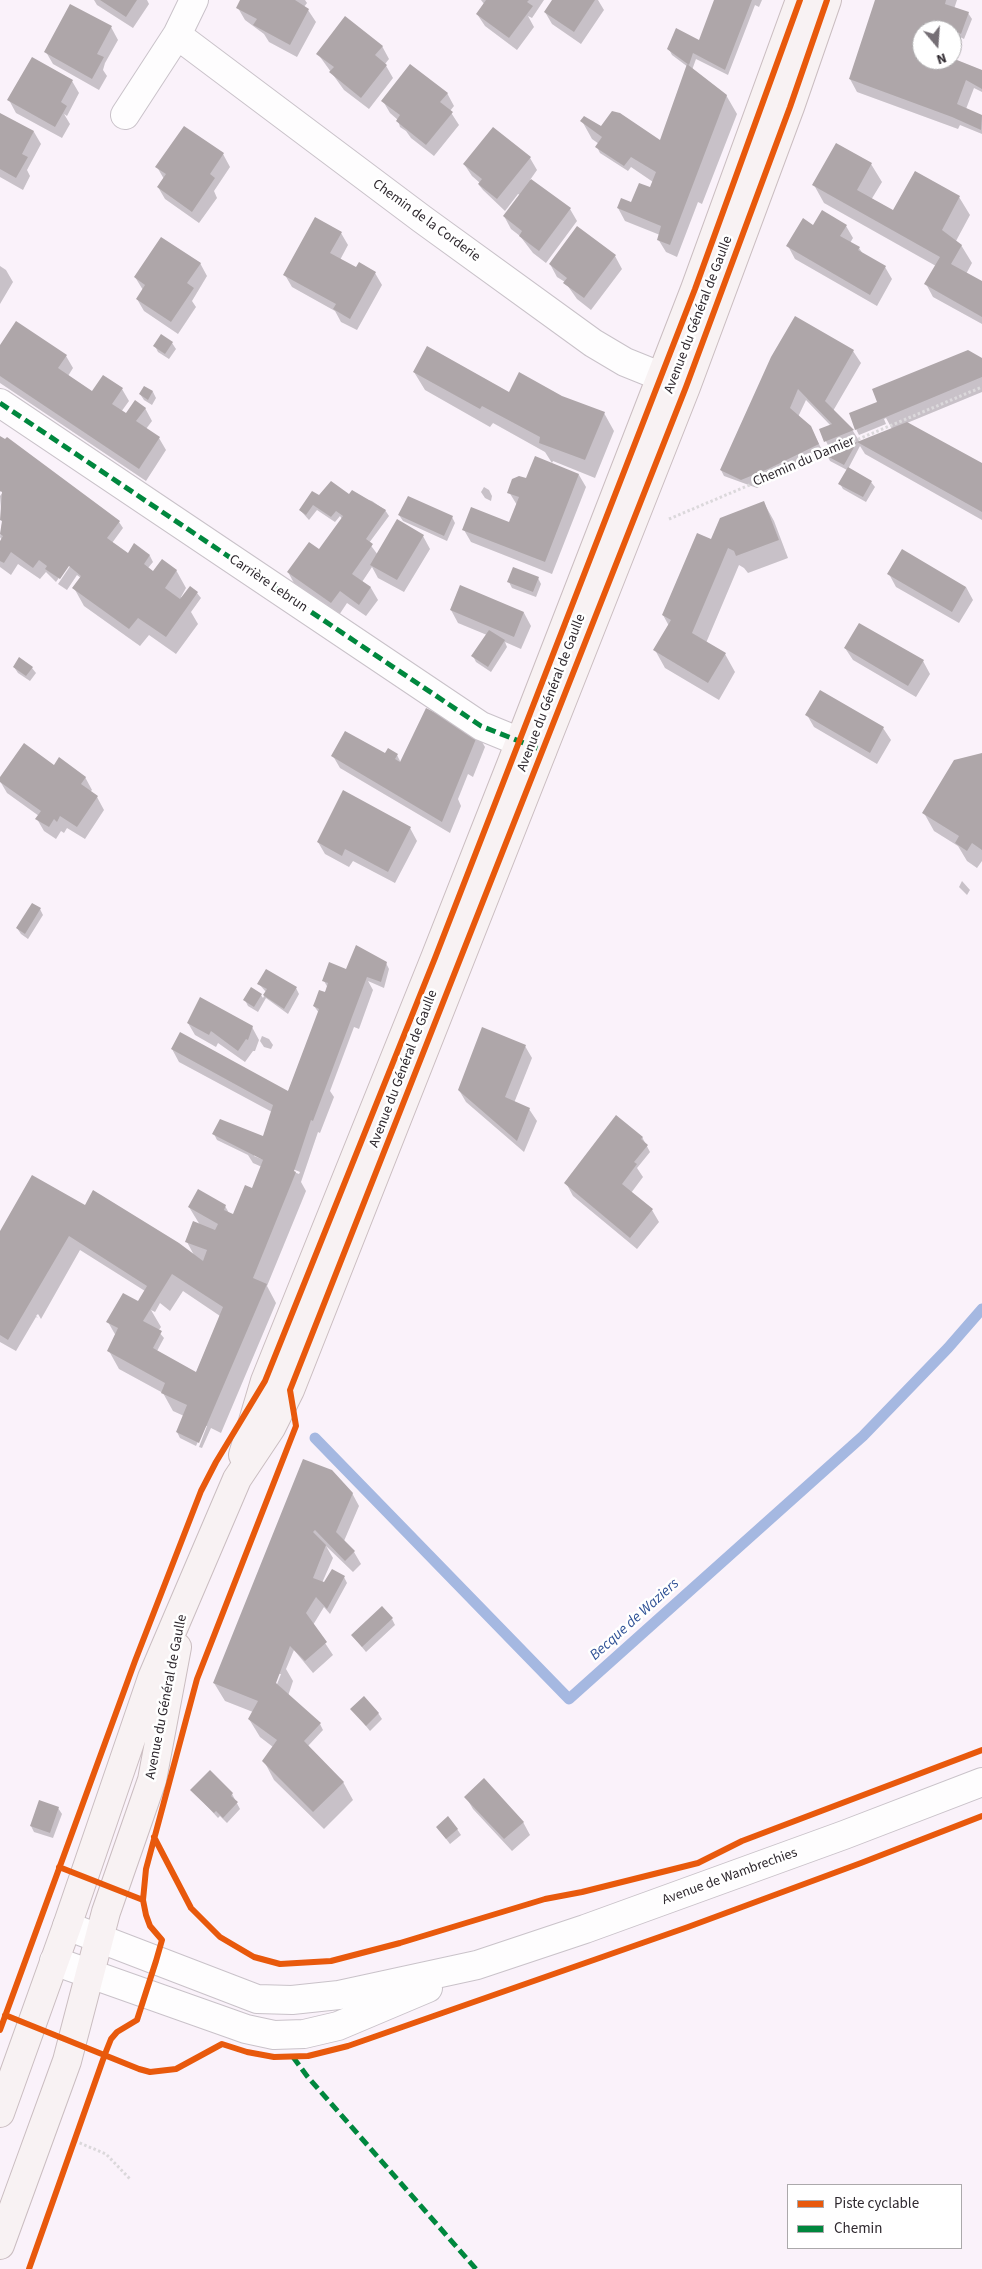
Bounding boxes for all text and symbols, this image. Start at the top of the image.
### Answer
north arrow [912,20,962,70]
text: N [934,47,949,69]
street label: Chemin de la Corderie [369,176,483,266]
street label: Avenue du Général de Gaulle [661,234,737,396]
street label: Chemin du Damier [751,433,857,491]
street label: Carrière Lebrun [226,552,310,616]
street label: Avenue du Général de Gaulle [514,612,590,774]
street label: Avenue du Général de Gaulle [366,988,442,1150]
water label: Becque de Waziers [587,1575,683,1665]
street label: Avenue du Général de Gaulle [143,1613,191,1781]
street label: Avenue de Wambrechies [660,1845,800,1909]
legend [787,2184,962,2249]
text: Piste cyclable [834,2193,919,2214]
text: Chemin [834,2218,883,2239]

